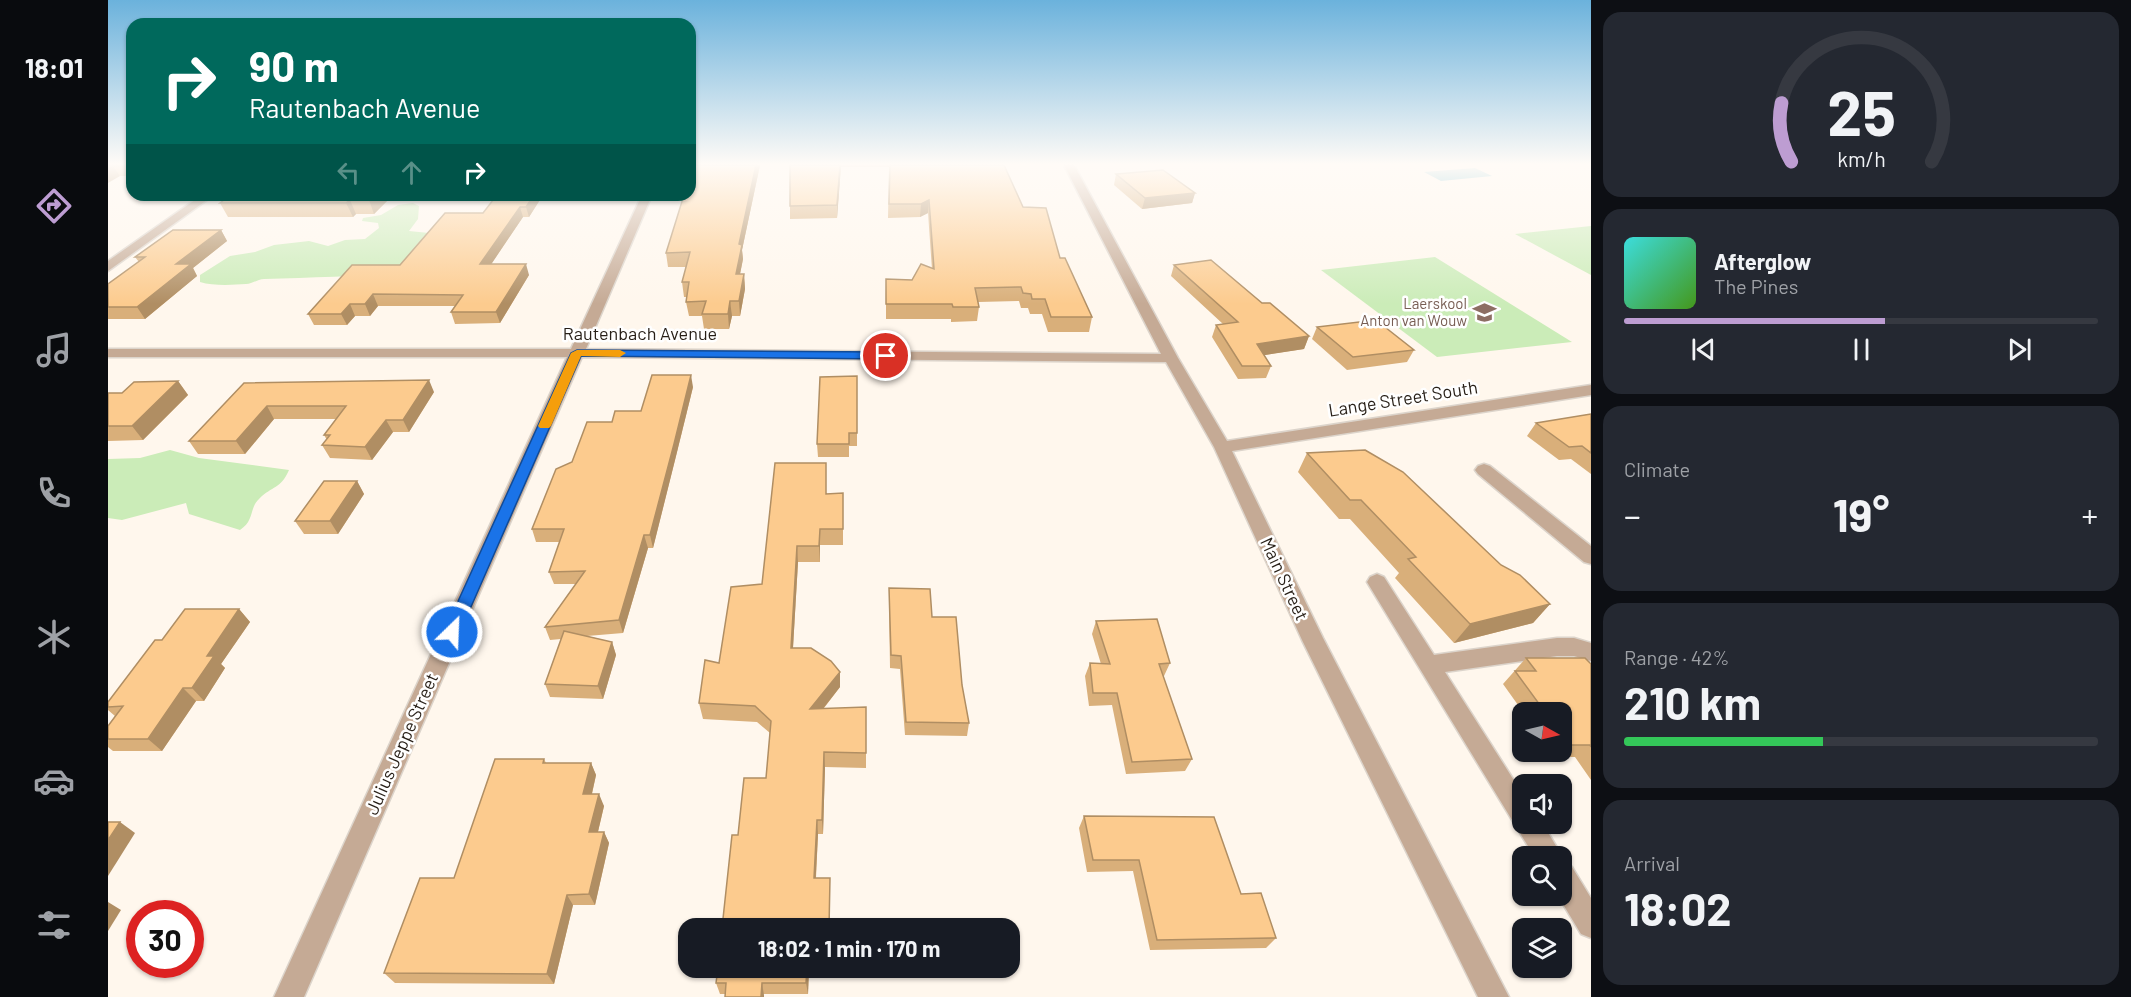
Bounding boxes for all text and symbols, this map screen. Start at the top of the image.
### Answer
text: 90 m [249,40,339,90]
icon: right [150,42,228,120]
text: 18:01 [25,51,83,83]
text: 25 [1827,74,1895,148]
text: Rautenbach Avenue [249,91,480,123]
text: km/h [1837,146,1885,171]
icon: left [332,156,365,189]
icon: ahead [395,156,428,189]
icon: right [458,156,491,189]
icon: directions [33,185,75,227]
text: Afterglow [1714,248,1811,274]
text: The Pines [1714,274,1798,298]
place label: Laerskool Anton van Wouw [1360,294,1467,329]
school or university icon: Laerskool Anton van Wouw [1472,300,1498,326]
street label: Rautenbach Avenue [563,322,717,344]
icon: music [33,329,75,371]
pin [860,330,911,381]
icon: previous [1687,333,1720,366]
icon: pause [1845,333,1878,366]
icon: next [2003,333,2036,366]
icon: arrive [869,339,902,372]
street label: Lange Street South [1327,375,1479,421]
text: Climate [1624,457,1690,481]
icon: phone [33,472,75,514]
text: 19° [1833,487,1889,541]
text: − [1624,495,1641,535]
text: + [2082,495,2098,535]
street label: Main Street [1256,534,1314,624]
position arrow [420,600,484,664]
icon: climate [33,616,75,658]
text: Range · 42% [1624,645,1730,669]
street label: Julius Jeppe Street [360,669,442,818]
text: 210 km [1624,675,1761,729]
north arrow [1512,702,1572,762]
map controls [1512,702,1572,978]
icon: car [33,760,75,802]
button: sound [1512,774,1572,834]
button: search [1512,846,1572,906]
text: Arrival [1624,851,1680,875]
text: 18:02 [1624,881,1732,935]
speed limit sign: 30 [126,900,204,978]
icon: filters [33,904,75,946]
button: layers [1512,918,1572,978]
text: 18:02 · 1 min · 170 m [758,935,940,961]

